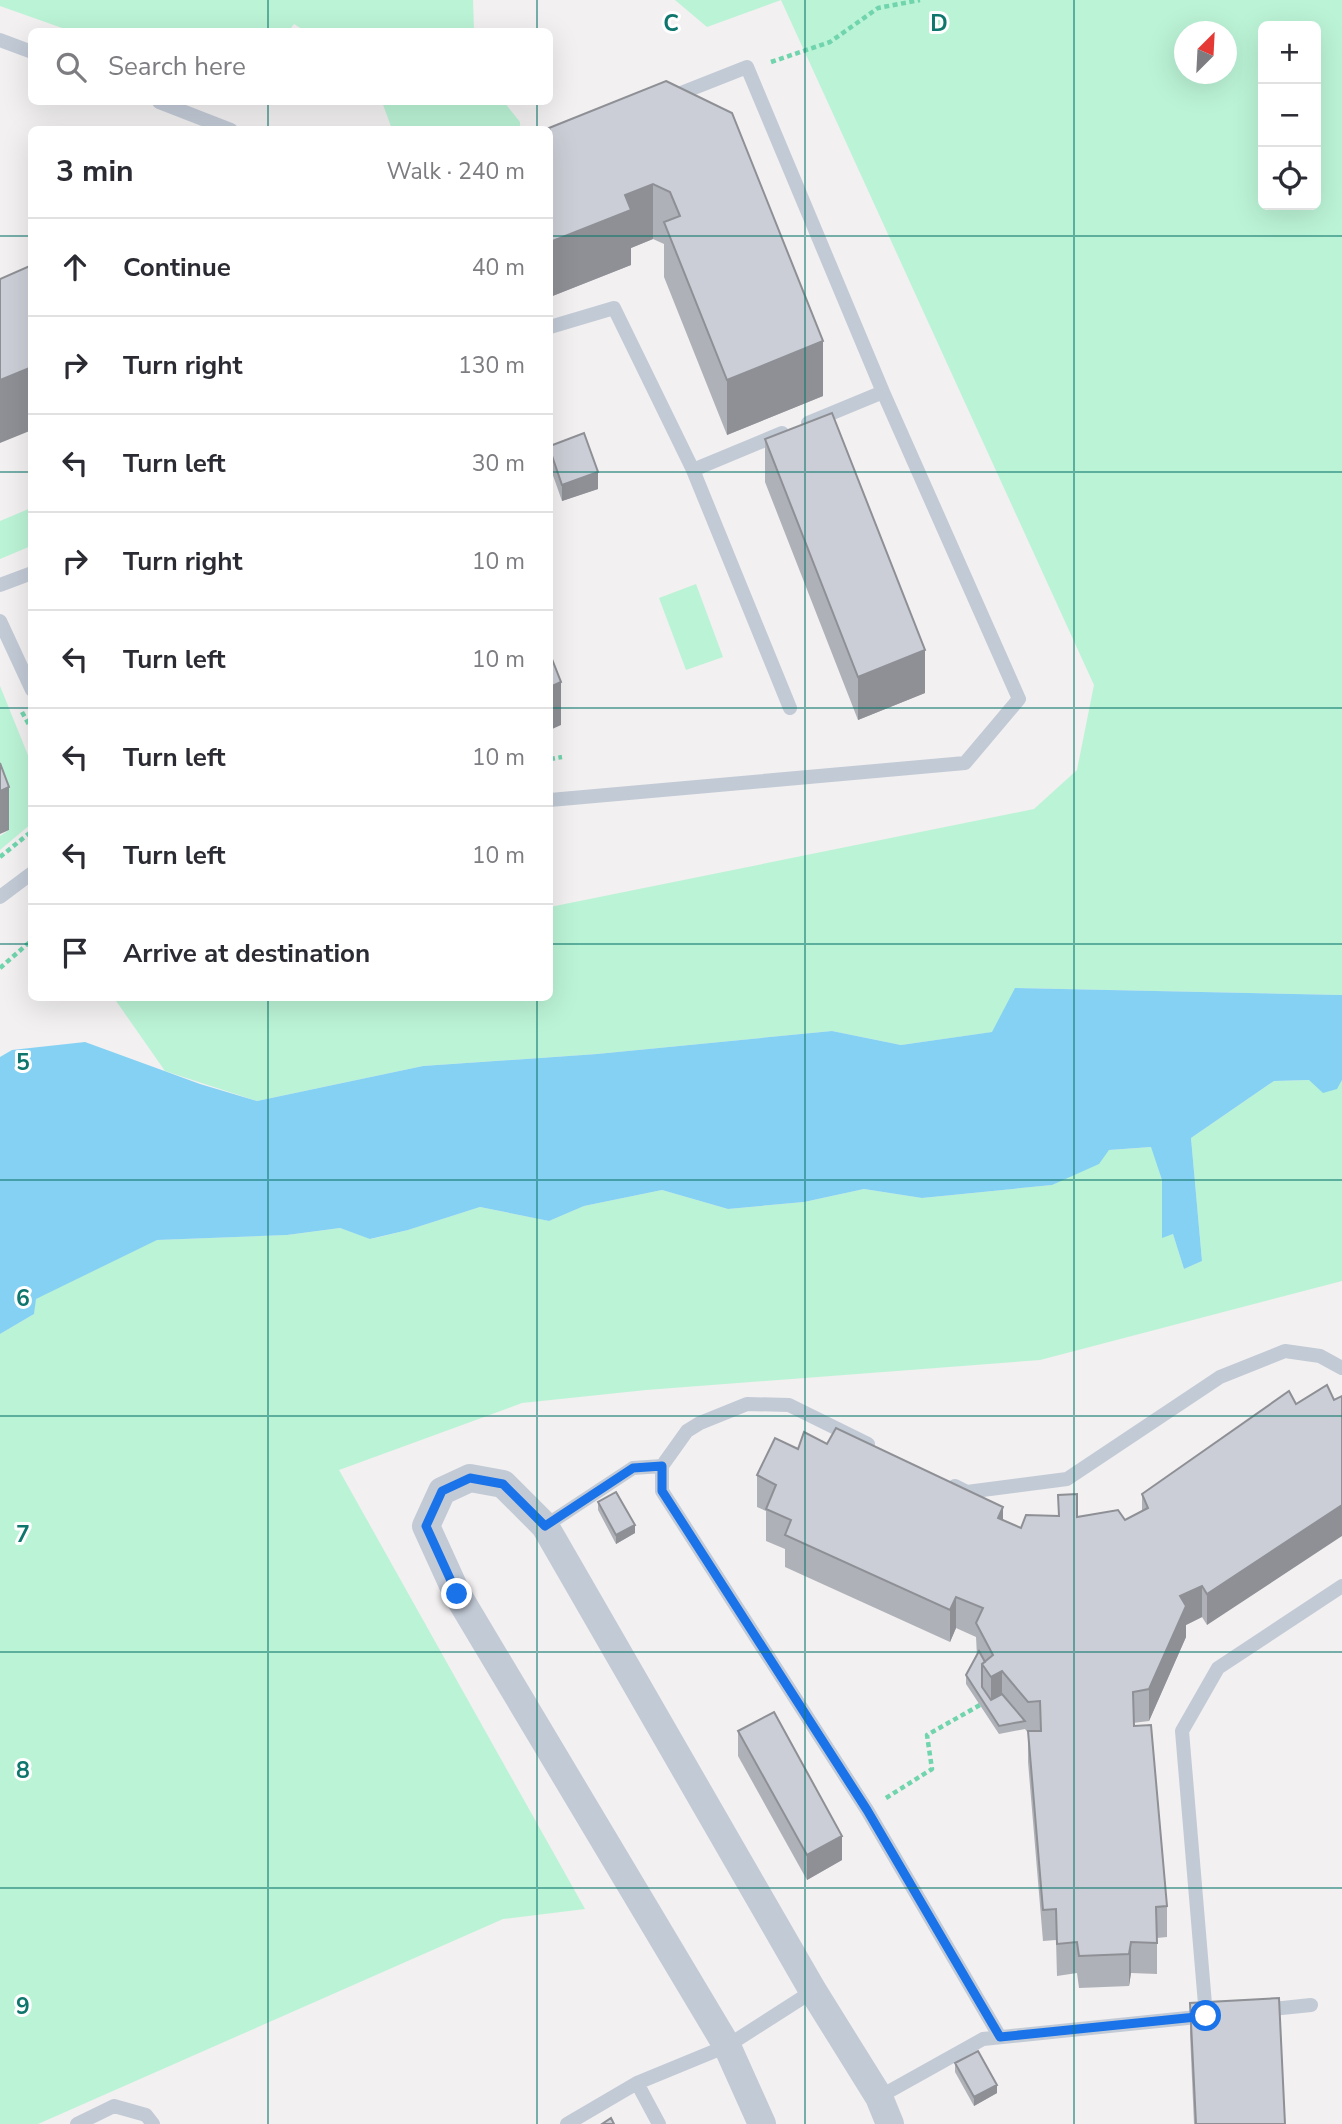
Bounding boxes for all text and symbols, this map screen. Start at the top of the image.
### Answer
text: C [663,8,679,39]
text: D [930,8,948,39]
north arrow [1174,21,1237,84]
map controls [1258,21,1321,210]
button: + [1258,21,1321,84]
search box [28,28,553,105]
icon: search [52,48,90,86]
text: Search here [108,49,246,84]
button: − [1258,84,1321,147]
button: locate [1258,147,1321,210]
text: 3 min [56,151,134,192]
text: Walk · 240 m [386,156,525,187]
icon: ahead [56,248,94,286]
text: Continue [123,250,231,285]
text: 40 m [472,252,525,283]
icon: right [56,346,94,384]
text: Turn right [123,348,242,383]
text: 130 m [458,350,525,381]
icon: left [56,444,94,482]
text: Turn left [123,446,226,481]
text: 30 m [472,448,525,479]
icon: right [56,542,94,580]
text: Turn right [123,544,242,579]
text: 10 m [472,546,525,577]
icon: left [56,640,94,678]
text: Turn left [123,642,226,677]
text: 10 m [472,644,525,675]
icon: left [56,738,94,776]
text: Turn left [123,740,226,775]
text: 10 m [472,742,525,773]
icon: left [56,836,94,874]
text: Turn left [123,838,226,873]
text: 10 m [472,840,525,871]
icon: arrive [56,934,94,972]
text: Arrive at destination [123,936,370,971]
text: 5 [16,1047,30,1078]
text: 6 [16,1283,30,1314]
text: 7 [16,1519,30,1550]
route end [441,1578,472,1609]
text: 8 [16,1755,30,1786]
text: 9 [16,1991,30,2022]
route start [1190,2000,1221,2031]

